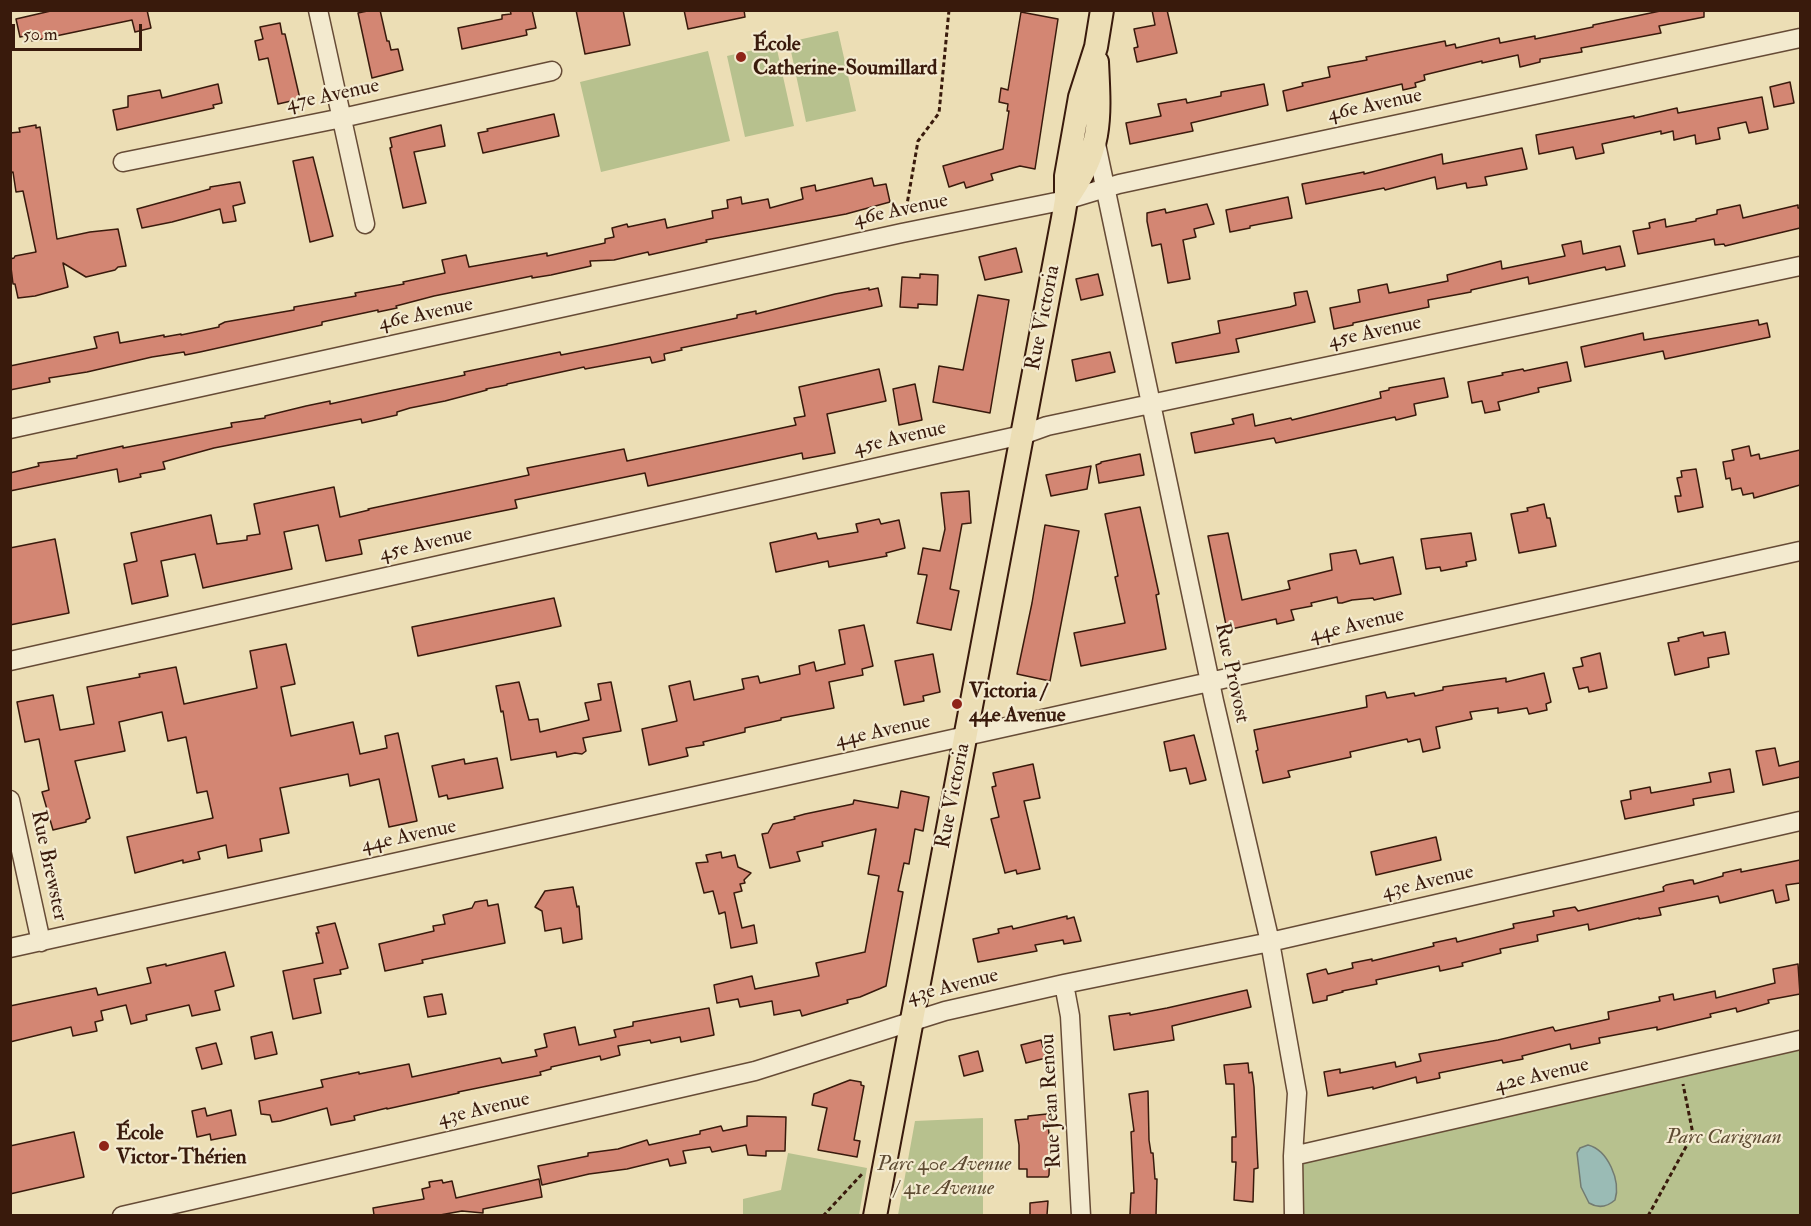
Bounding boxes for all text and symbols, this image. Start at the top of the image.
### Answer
scale bar [15,12,146,50]
text: 50 m [23,23,58,46]
place label: École Catherine-Soumillard [753,32,937,82]
marker: École Catherine-Soumillard [734,50,748,64]
street label: 47e Avenue [284,74,382,118]
street label: 46e Avenue [1325,84,1425,128]
street label: 46e Avenue [851,189,951,233]
street label: Rue Victoria [1021,263,1067,373]
street label: 46e Avenue [376,293,476,337]
street label: 45e Avenue [1326,311,1424,355]
street label: 45e Avenue [851,416,949,462]
street label: 45e Avenue [377,522,475,568]
street label: 44e Avenue [1307,603,1407,649]
street label: Rue Provost [1208,621,1254,725]
place label: Victoria / 44e Avenue [969,679,1066,729]
marker: Victoria / 44e Avenue [950,697,964,711]
street label: 44e Avenue [833,710,933,754]
street label: Rue Victoria [931,741,977,851]
street label: Rue Brewster [24,808,72,924]
street label: 44e Avenue [359,815,459,859]
street label: 43e Avenue [1380,860,1476,906]
street label: 43e Avenue [905,963,1001,1011]
street label: Rue Jean Renou [1036,1033,1068,1169]
street label: 42e Avenue [1492,1053,1592,1099]
street label: 43e Avenue [436,1087,532,1133]
place label: École Victor-Thérien [116,1121,247,1171]
park label: Parc Carignan [1666,1125,1782,1151]
marker: École Victor-Thérien [97,1139,111,1153]
park label: Parc 40e Avenue / 41e Avenue [877,1152,1011,1202]

